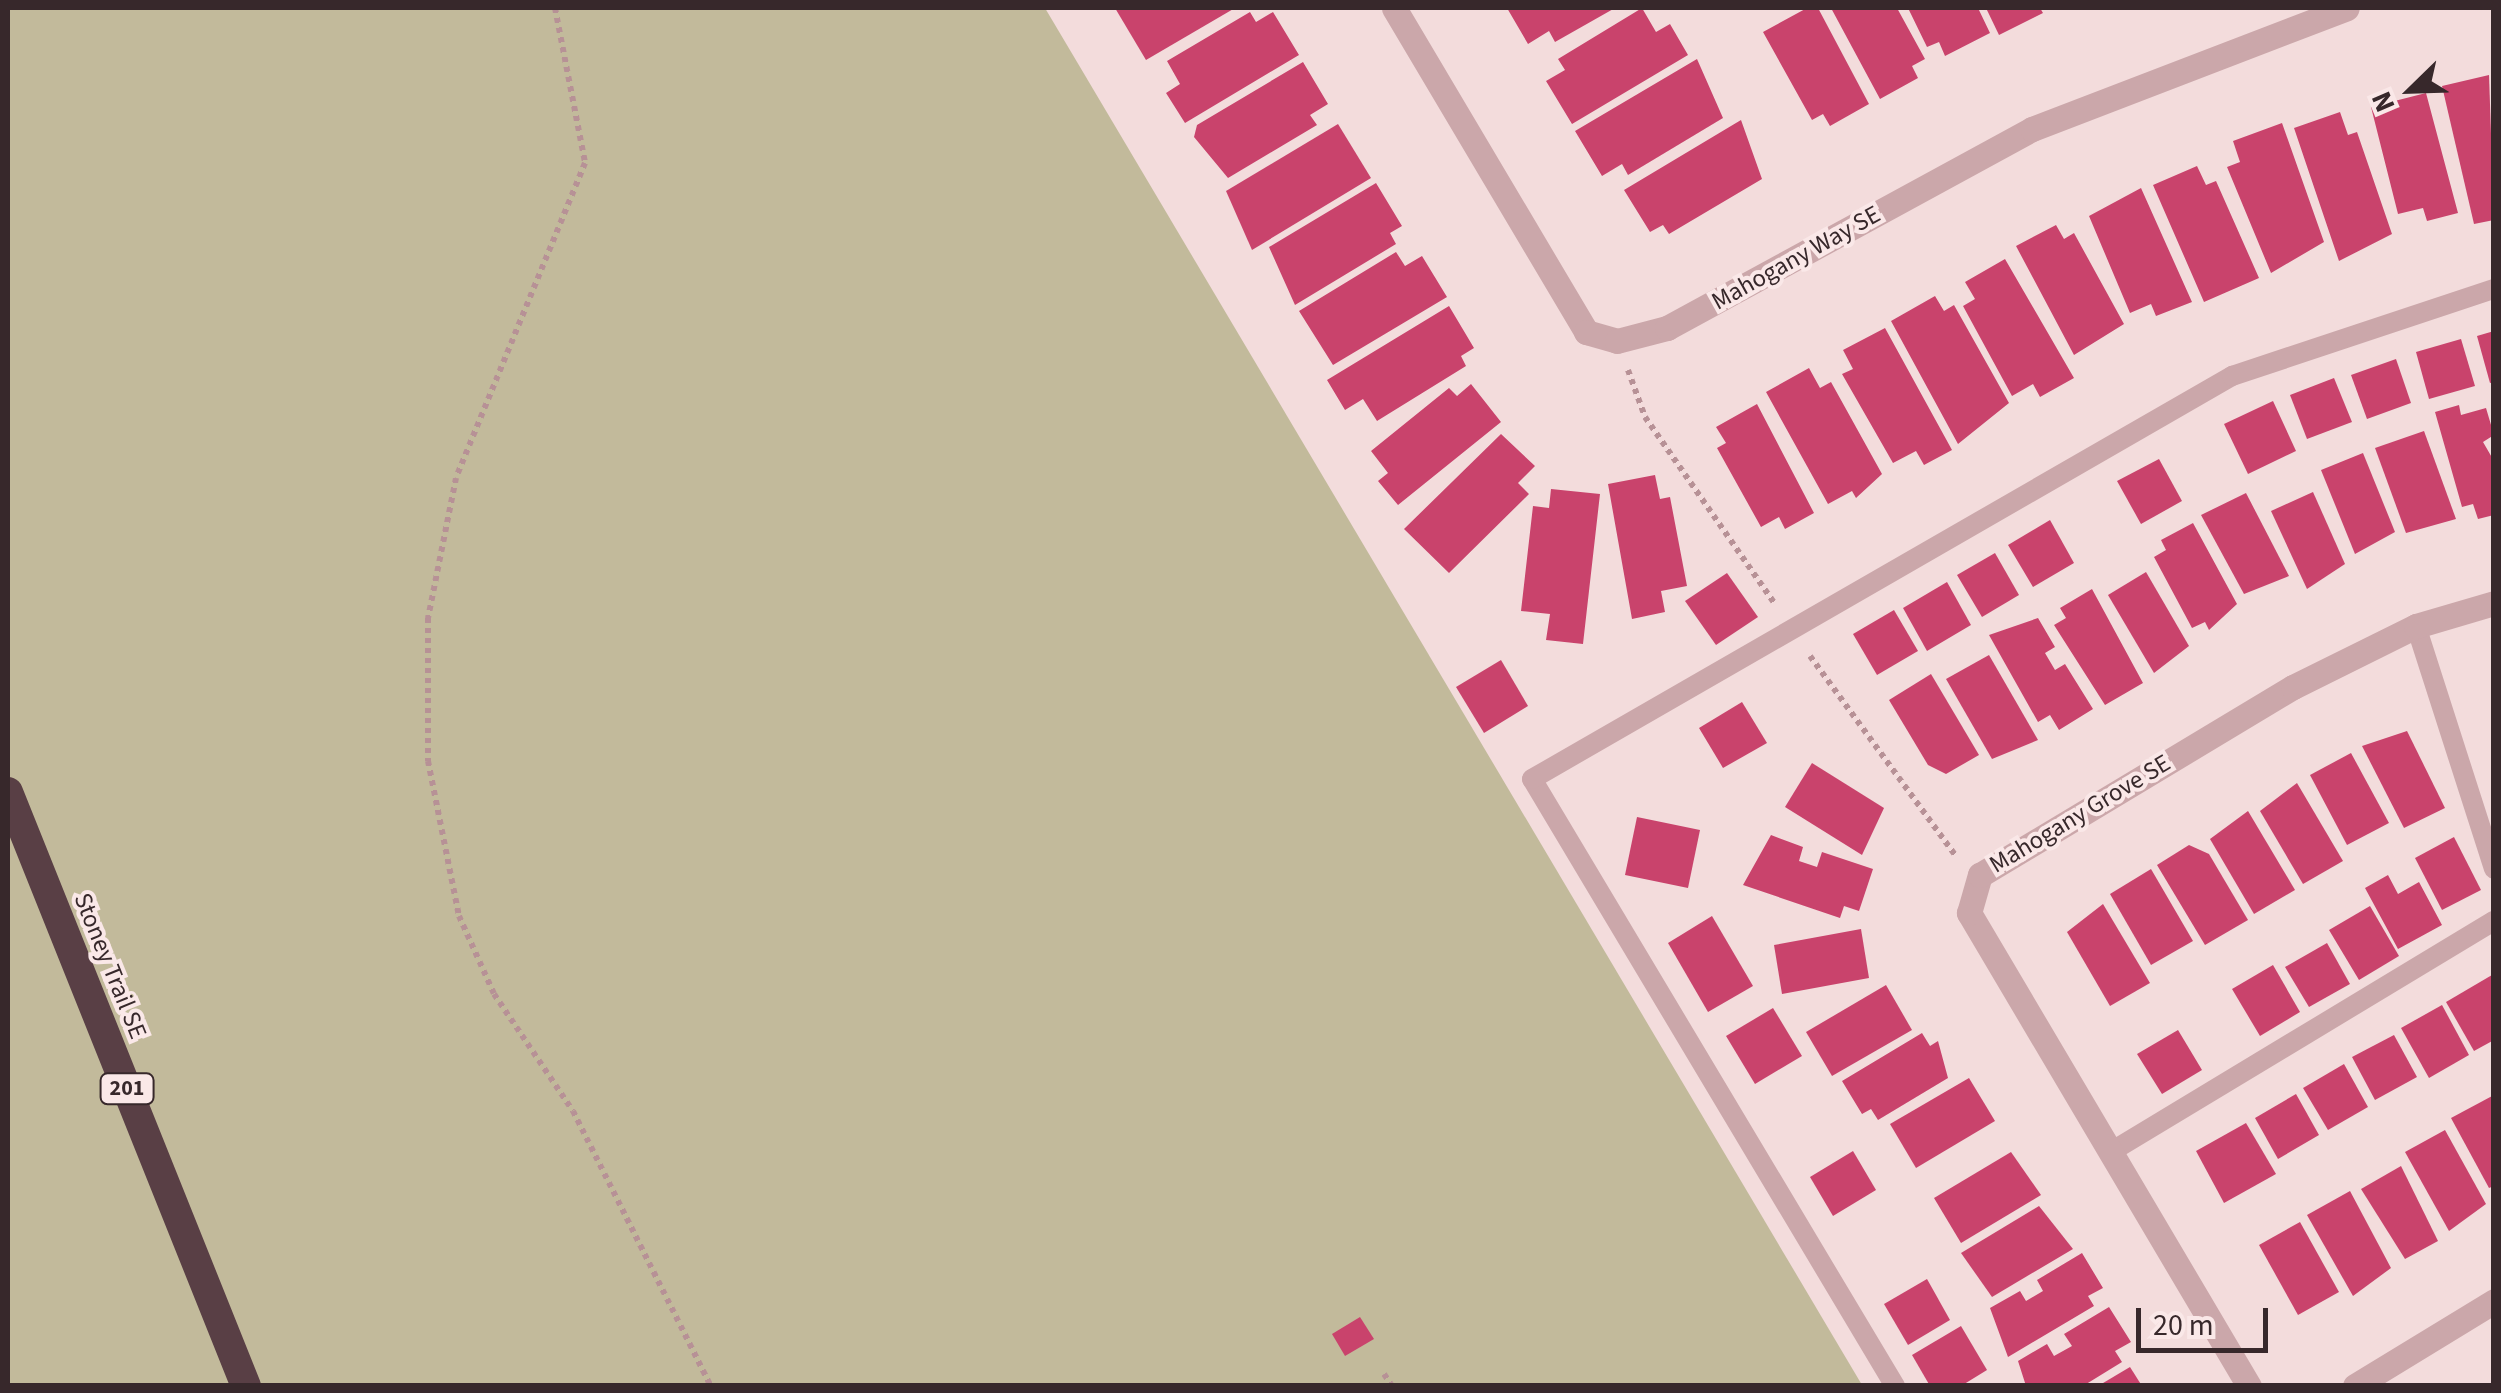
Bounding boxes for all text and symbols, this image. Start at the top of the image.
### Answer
north arrow [2361,40,2461,140]
text: N [2361,85,2405,118]
street label: Mahogany Way SE [1706,199,1886,317]
street label: Mahogany Grove SE [1984,748,2176,880]
street label: Stoney Trail SE [67,889,153,1043]
road number: 201 [100,1072,154,1106]
scale bar [2141,1288,2274,1350]
text: 20 m [2153,1304,2214,1347]

